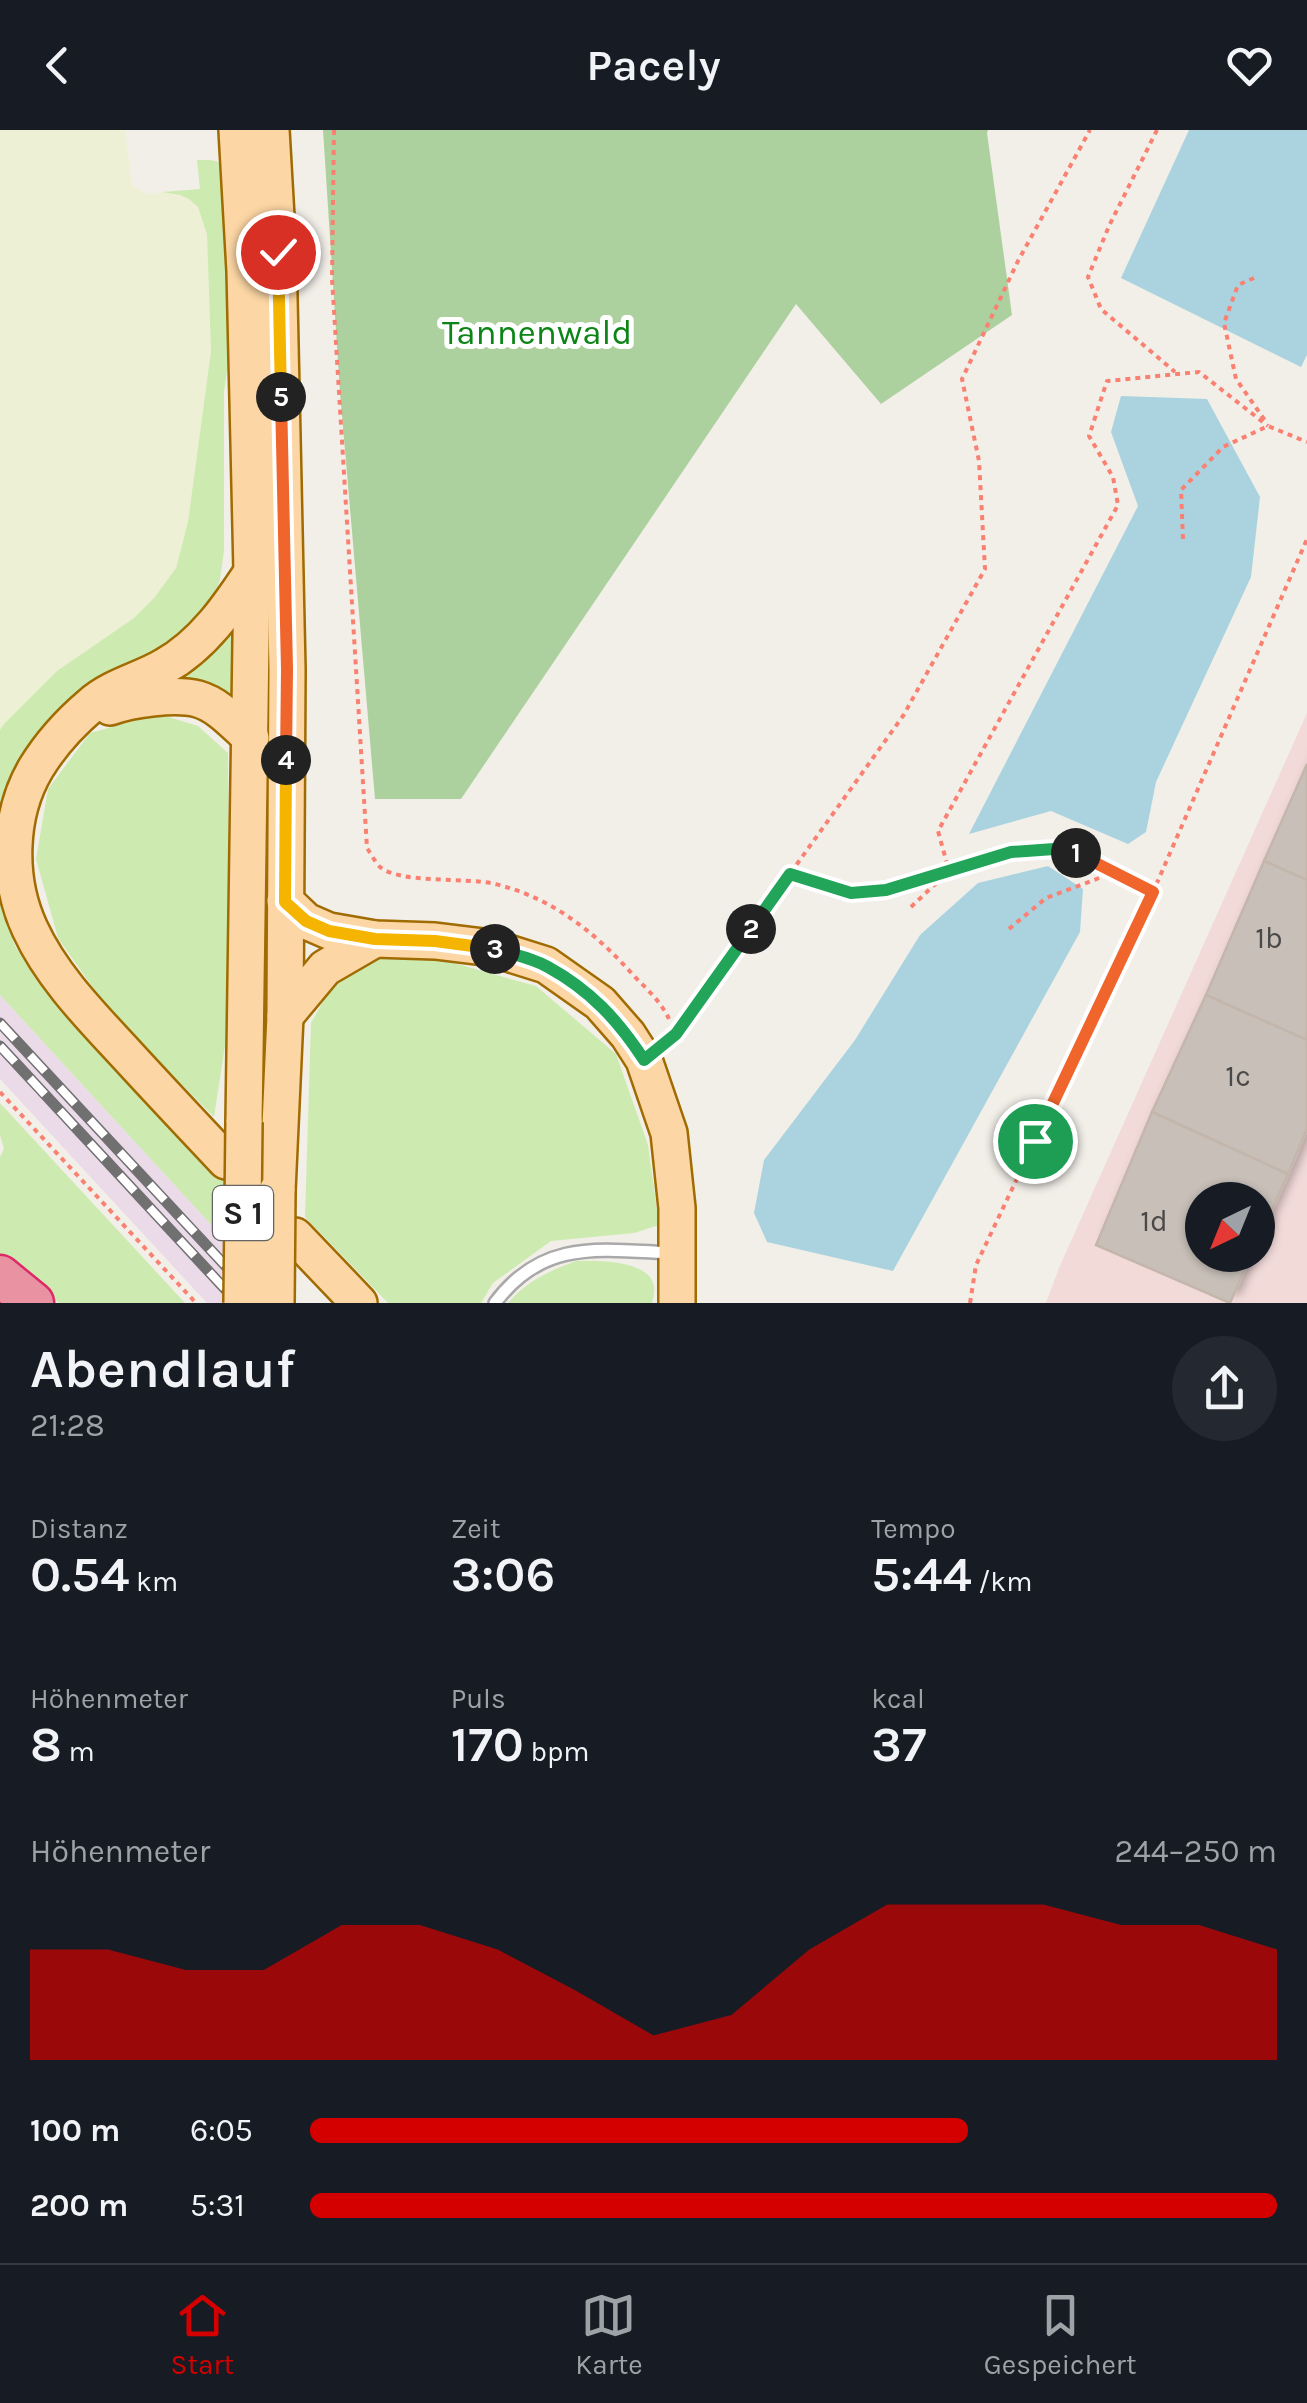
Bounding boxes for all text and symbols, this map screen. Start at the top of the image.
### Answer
icon: back [30,38,85,93]
icon: heart [1222,38,1277,93]
text: Pacely [586,39,721,91]
pin [236,210,321,295]
icon: check [251,225,306,280]
park label: Tannenwald [442,312,632,353]
pin: 5 [256,372,306,422]
text: 5 [273,380,289,413]
pin: 4 [261,735,311,785]
text: 4 [278,743,294,776]
pin: 1 [1051,828,1101,878]
text: 1 [1071,836,1081,869]
pin: 2 [726,904,776,954]
text: 2 [743,912,759,945]
house number: 1b [1255,920,1283,956]
pin: 3 [470,924,520,974]
text: 3 [486,932,504,965]
house number: 1c [1225,1058,1251,1094]
pin [993,1099,1078,1184]
icon: arrive [1008,1114,1063,1169]
north arrow [1185,1182,1275,1272]
map controls [1185,1182,1275,1272]
road number: S 1 [213,1186,273,1240]
house number: 1d [1140,1203,1168,1239]
button: share [1172,1336,1277,1441]
text: Abendlauf [30,1337,295,1401]
text: 21:28 [30,1407,105,1444]
text: Distanz [30,1512,128,1545]
text: Zeit [451,1512,500,1545]
text: Tempo [871,1512,955,1545]
text: 0.54 [30,1545,129,1604]
text: 3:06 [451,1545,555,1604]
text: 5:44 [871,1545,972,1604]
text: km [129,1565,178,1598]
text: /km [972,1565,1032,1598]
text: Höhenmeter [30,1682,188,1715]
text: Puls [451,1682,506,1715]
text: kcal [871,1682,925,1715]
text: 8 [30,1715,62,1774]
text: 170 [451,1715,524,1774]
text: 37 [871,1715,927,1774]
text: m [62,1735,95,1768]
text: bpm [524,1735,590,1768]
text: Höhenmeter [30,1833,210,1870]
text: 244–250 m [1114,1833,1277,1870]
text: 100 m [30,2112,120,2149]
text: 6:05 [190,2112,253,2149]
text: 200 m [30,2187,128,2224]
text: 5:31 [190,2187,245,2224]
tab: Start [171,2288,234,2381]
tab: Karte [575,2288,643,2381]
tab: Gespeichert [984,2288,1136,2381]

